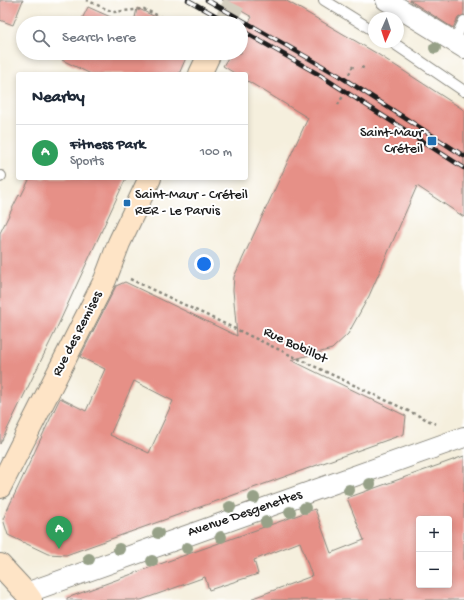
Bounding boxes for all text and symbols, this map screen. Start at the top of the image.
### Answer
north arrow [368,12,404,48]
search box [16,16,248,60]
icon: search [30,27,52,49]
text: Search here [62,29,136,47]
text: Nearby [32,88,85,108]
place label: Saint-Maur Créteil [360,125,424,158]
marker: Saint-Maur Créteil [426,135,438,147]
text: Fitness Park [70,136,145,154]
text: A [41,145,49,160]
text: 100 m [200,145,232,160]
text: Sports [70,154,104,169]
place label: Saint-Maur - Créteil RER - Le Parvis [135,187,248,220]
marker: Saint-Maur - Créteil RER - Le Parvis [122,198,132,208]
your location [194,254,214,274]
street label: Rue des Remises [49,288,107,379]
street label: Rue Bobillot [260,324,331,369]
street label: Avenue Desgenettes [186,486,305,542]
pin: A [46,516,72,549]
map controls [416,516,452,588]
button: + [416,516,452,552]
button: − [416,552,452,588]

